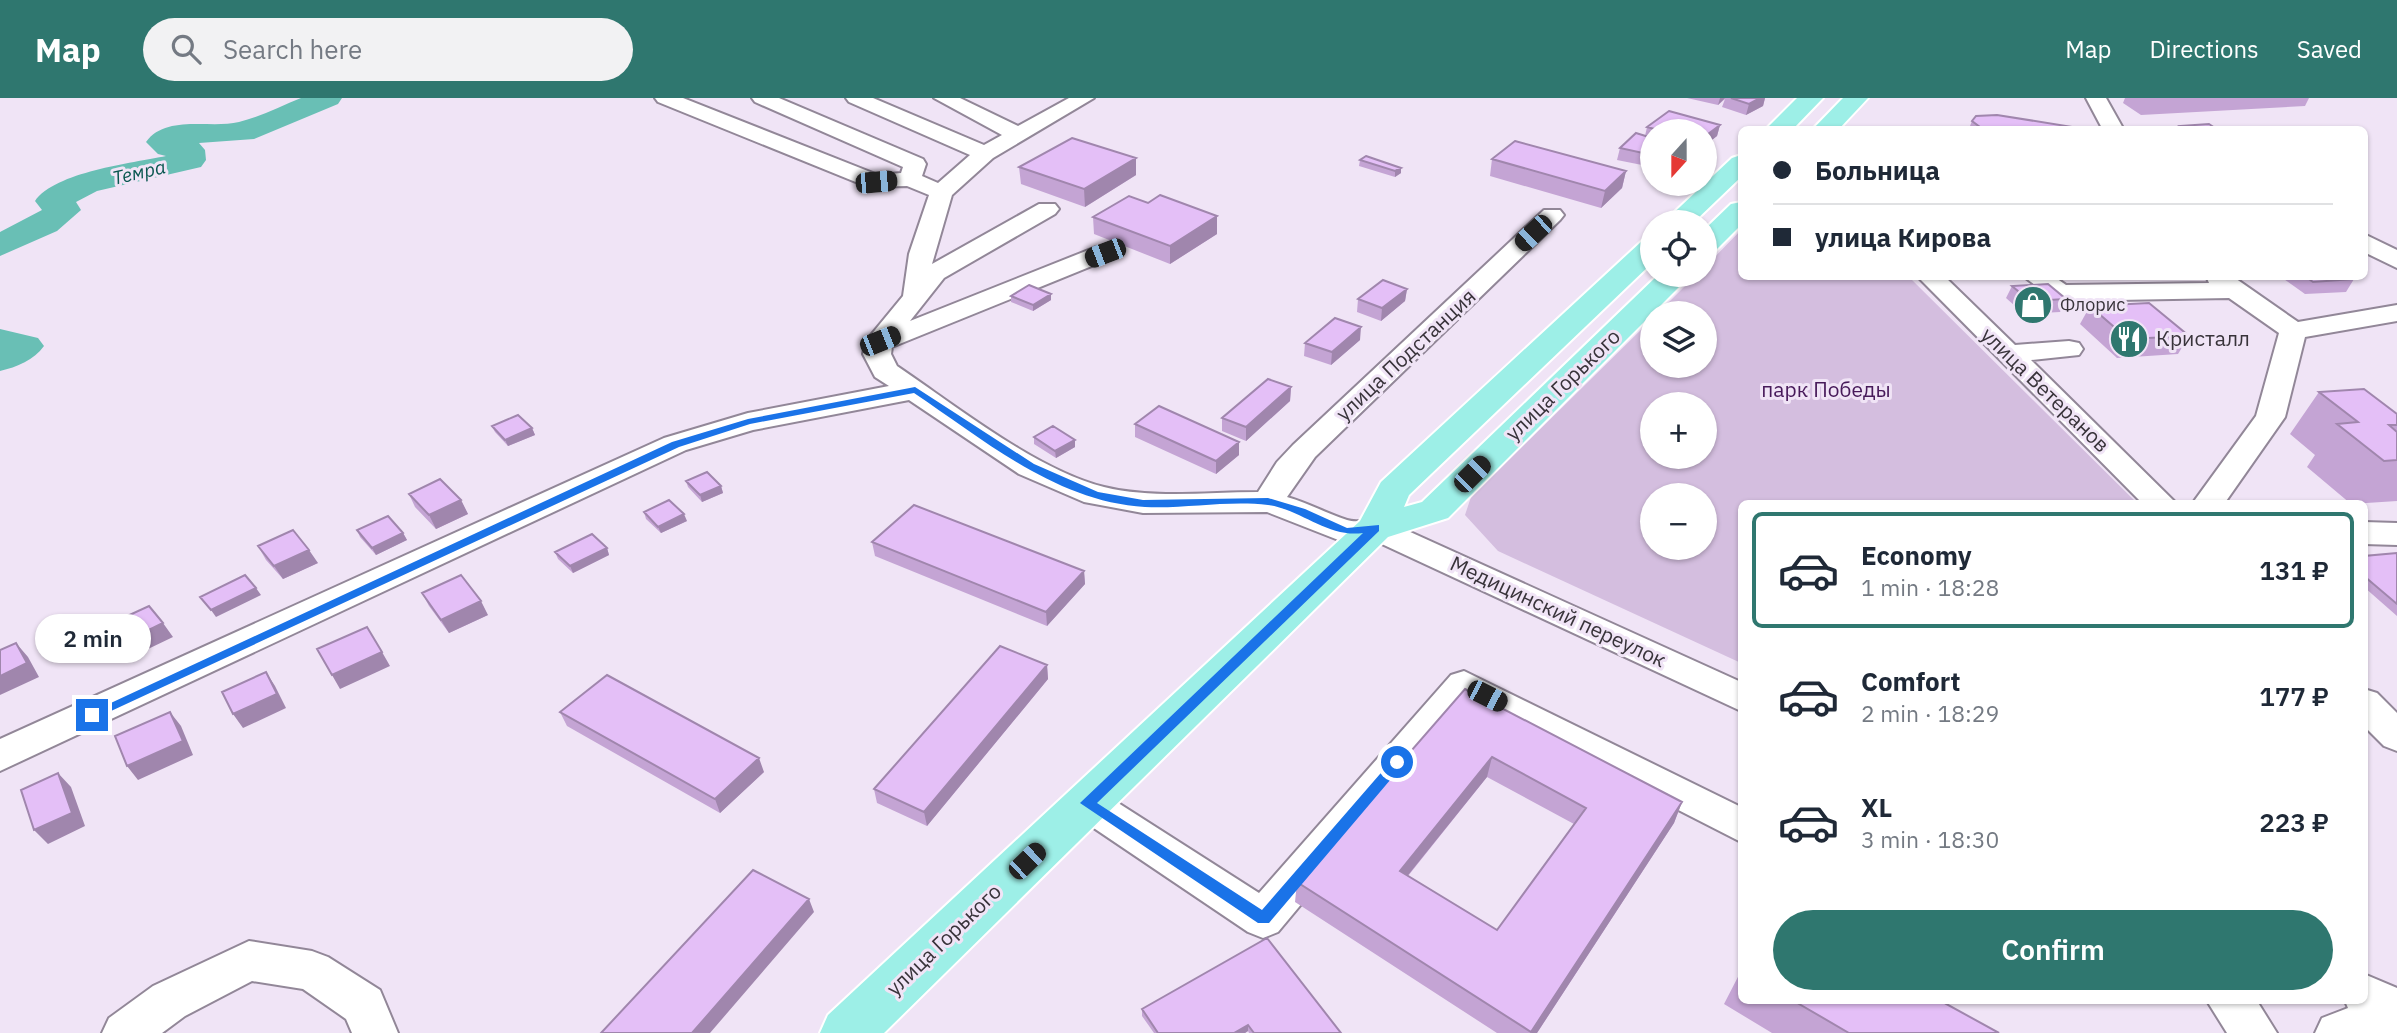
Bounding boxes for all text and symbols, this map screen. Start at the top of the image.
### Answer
search box [143,18,633,81]
text: Map [35,28,101,71]
icon: search [167,30,205,68]
text: Search here [223,32,362,66]
text: Map [2065,33,2111,65]
text: Directions [2149,33,2259,65]
text: Saved [2297,33,2362,65]
north arrow [1640,119,1717,196]
map controls [1640,119,1717,560]
text: Больница [1815,153,1940,187]
water label: Темра [110,154,168,190]
car [855,170,898,194]
button: locate [1640,210,1717,287]
car [1511,211,1556,255]
text: улица Кирова [1815,220,1991,254]
car [1082,236,1129,270]
street label: улица Подстанция [1329,282,1481,427]
shop icon: Флорис [2012,284,2054,326]
place label: Флорис [2060,293,2125,316]
button: layers [1640,301,1717,378]
restaurant icon: Кристалл [2108,318,2150,360]
street label: улица Ветеранов [1975,321,2116,458]
street label: улица Горького [1499,322,1626,446]
car [857,323,904,359]
place label: Кристалл [2156,324,2250,352]
park label: парк Победы [1761,375,1891,403]
button: + [1640,392,1717,469]
car [1450,452,1495,496]
button: − [1640,483,1717,560]
text: Economy [1861,538,1972,572]
icon: car [1777,539,1840,602]
street label: Медицинский переулок [1446,549,1671,673]
text: 131 ₽ [2259,553,2329,587]
text: 1 min · 18:28 [1861,572,1999,602]
callout: 2 min [34,614,150,662]
text: 2 min [63,623,123,653]
text: Comfort [1861,664,1960,698]
icon: car [1777,665,1840,728]
car [1464,677,1511,715]
text: 177 ₽ [2259,679,2329,713]
text: 2 min · 18:29 [1861,698,1999,728]
route end [76,699,108,731]
route start [1381,746,1413,778]
text: XL [1861,790,1892,824]
icon: car [1777,791,1840,854]
text: 223 ₽ [2259,805,2329,839]
text: 3 min · 18:30 [1861,824,1999,854]
car [1005,839,1050,883]
street label: улица Горького [880,877,1007,1001]
button: Confirm [1773,910,2333,990]

